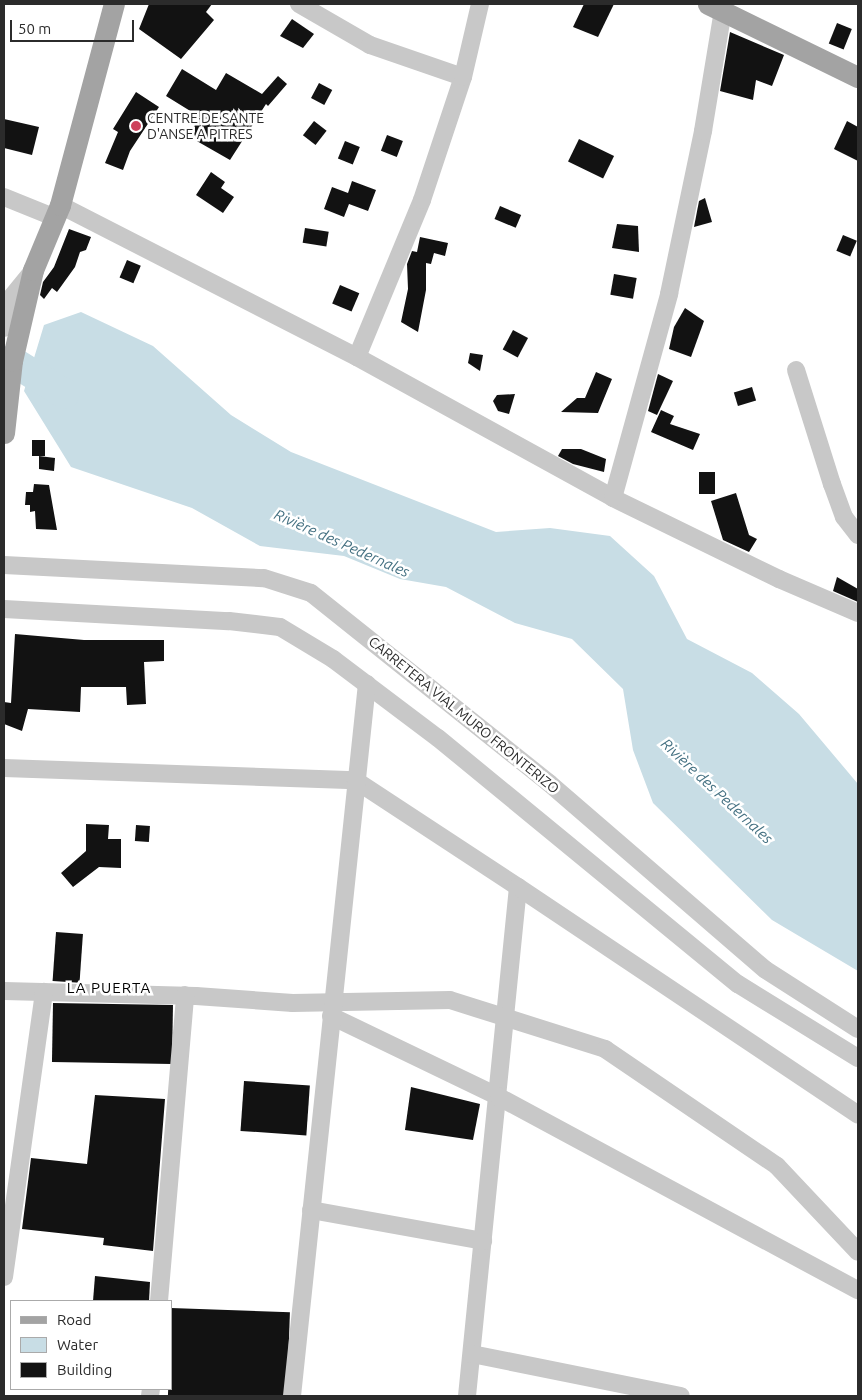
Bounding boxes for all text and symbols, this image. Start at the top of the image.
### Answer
scale bar [12,10,136,42]
text: 50 m [18,20,51,37]
place label: CENTRE DE SANTE D'ANSE A PITRES [147,110,264,142]
marker: CENTRE DE SANTE D'ANSE A PITRES [129,119,143,133]
water label: Rivière des Pedernales [272,505,412,581]
street label: CARRETERA VIAL MURO FRONTERIZO [365,633,563,797]
water label: Rivière des Pedernales [657,735,777,847]
district label: LA PUERTA [66,979,152,997]
legend [10,1300,172,1390]
text: Road [57,1311,92,1328]
text: Water [57,1336,98,1353]
text: Building [57,1361,112,1378]

